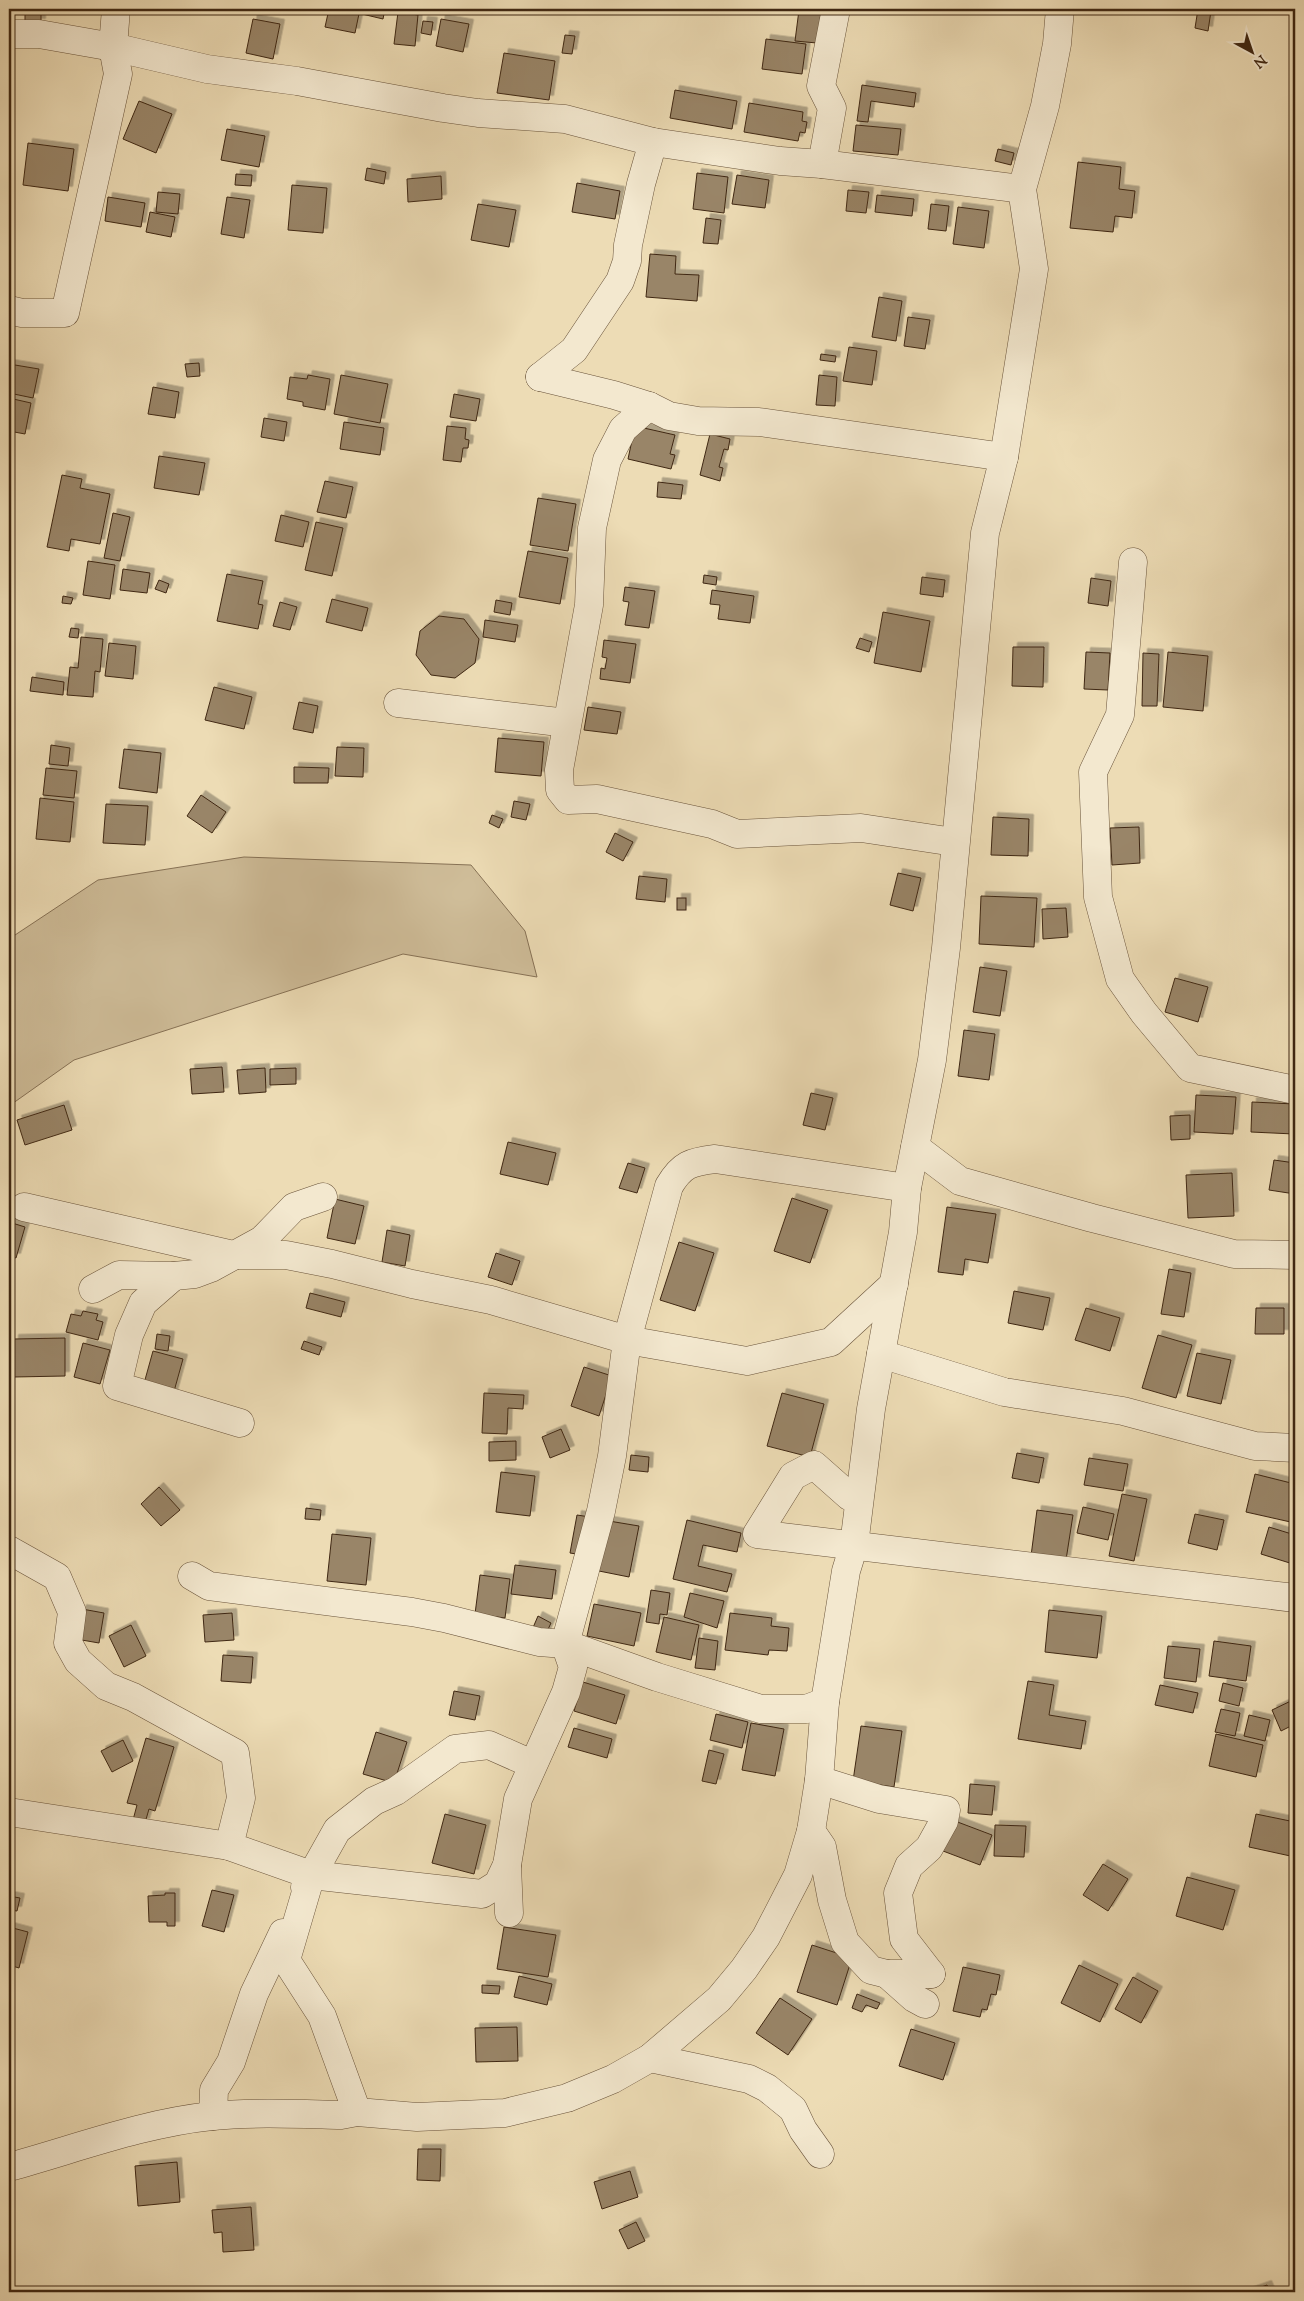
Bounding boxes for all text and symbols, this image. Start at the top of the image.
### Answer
north arrow [1226,28,1276,78]
text: N [1248,49,1270,72]

